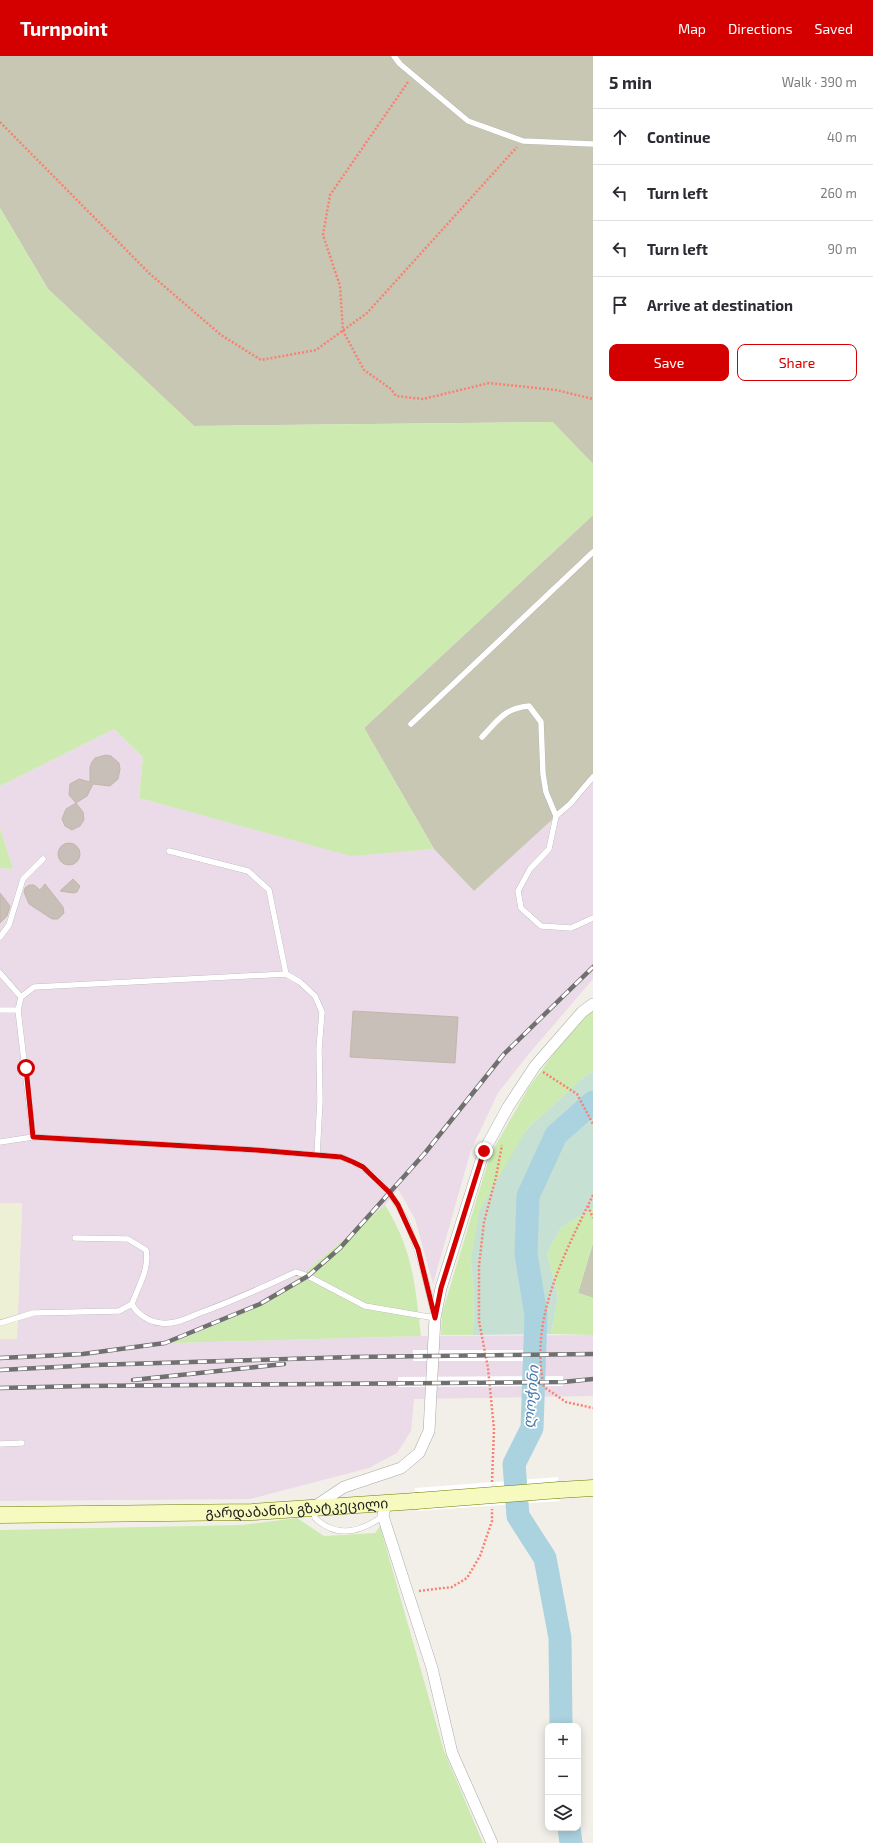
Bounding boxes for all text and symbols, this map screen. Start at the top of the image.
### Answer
text: Turnpoint [20,17,108,40]
text: Map [678,20,706,37]
text: Directions [728,20,793,37]
text: Saved [815,20,853,37]
text: 5 min [609,72,652,92]
text: Walk · 390 m [782,74,857,90]
icon: ahead [609,126,631,148]
text: Continue [647,128,710,146]
text: 40 m [827,129,857,145]
icon: left [609,182,631,204]
text: Turn left [647,184,708,202]
text: 260 m [820,185,857,201]
icon: left [609,238,631,260]
text: Turn left [647,240,708,258]
text: 90 m [827,241,857,257]
icon: arrive [609,294,631,316]
text: Arrive at destination [647,296,793,314]
button: Save [609,344,729,381]
button: Share [737,344,857,381]
route start [17,1059,35,1077]
route end [475,1142,493,1160]
water label: ლოჭინი [518,1363,543,1429]
street label: გარდაბანის გზატკეცილი [205,1494,389,1522]
map controls [545,1723,581,1831]
button: + [545,1723,581,1759]
button: − [545,1759,581,1795]
button: layers [545,1795,581,1831]

